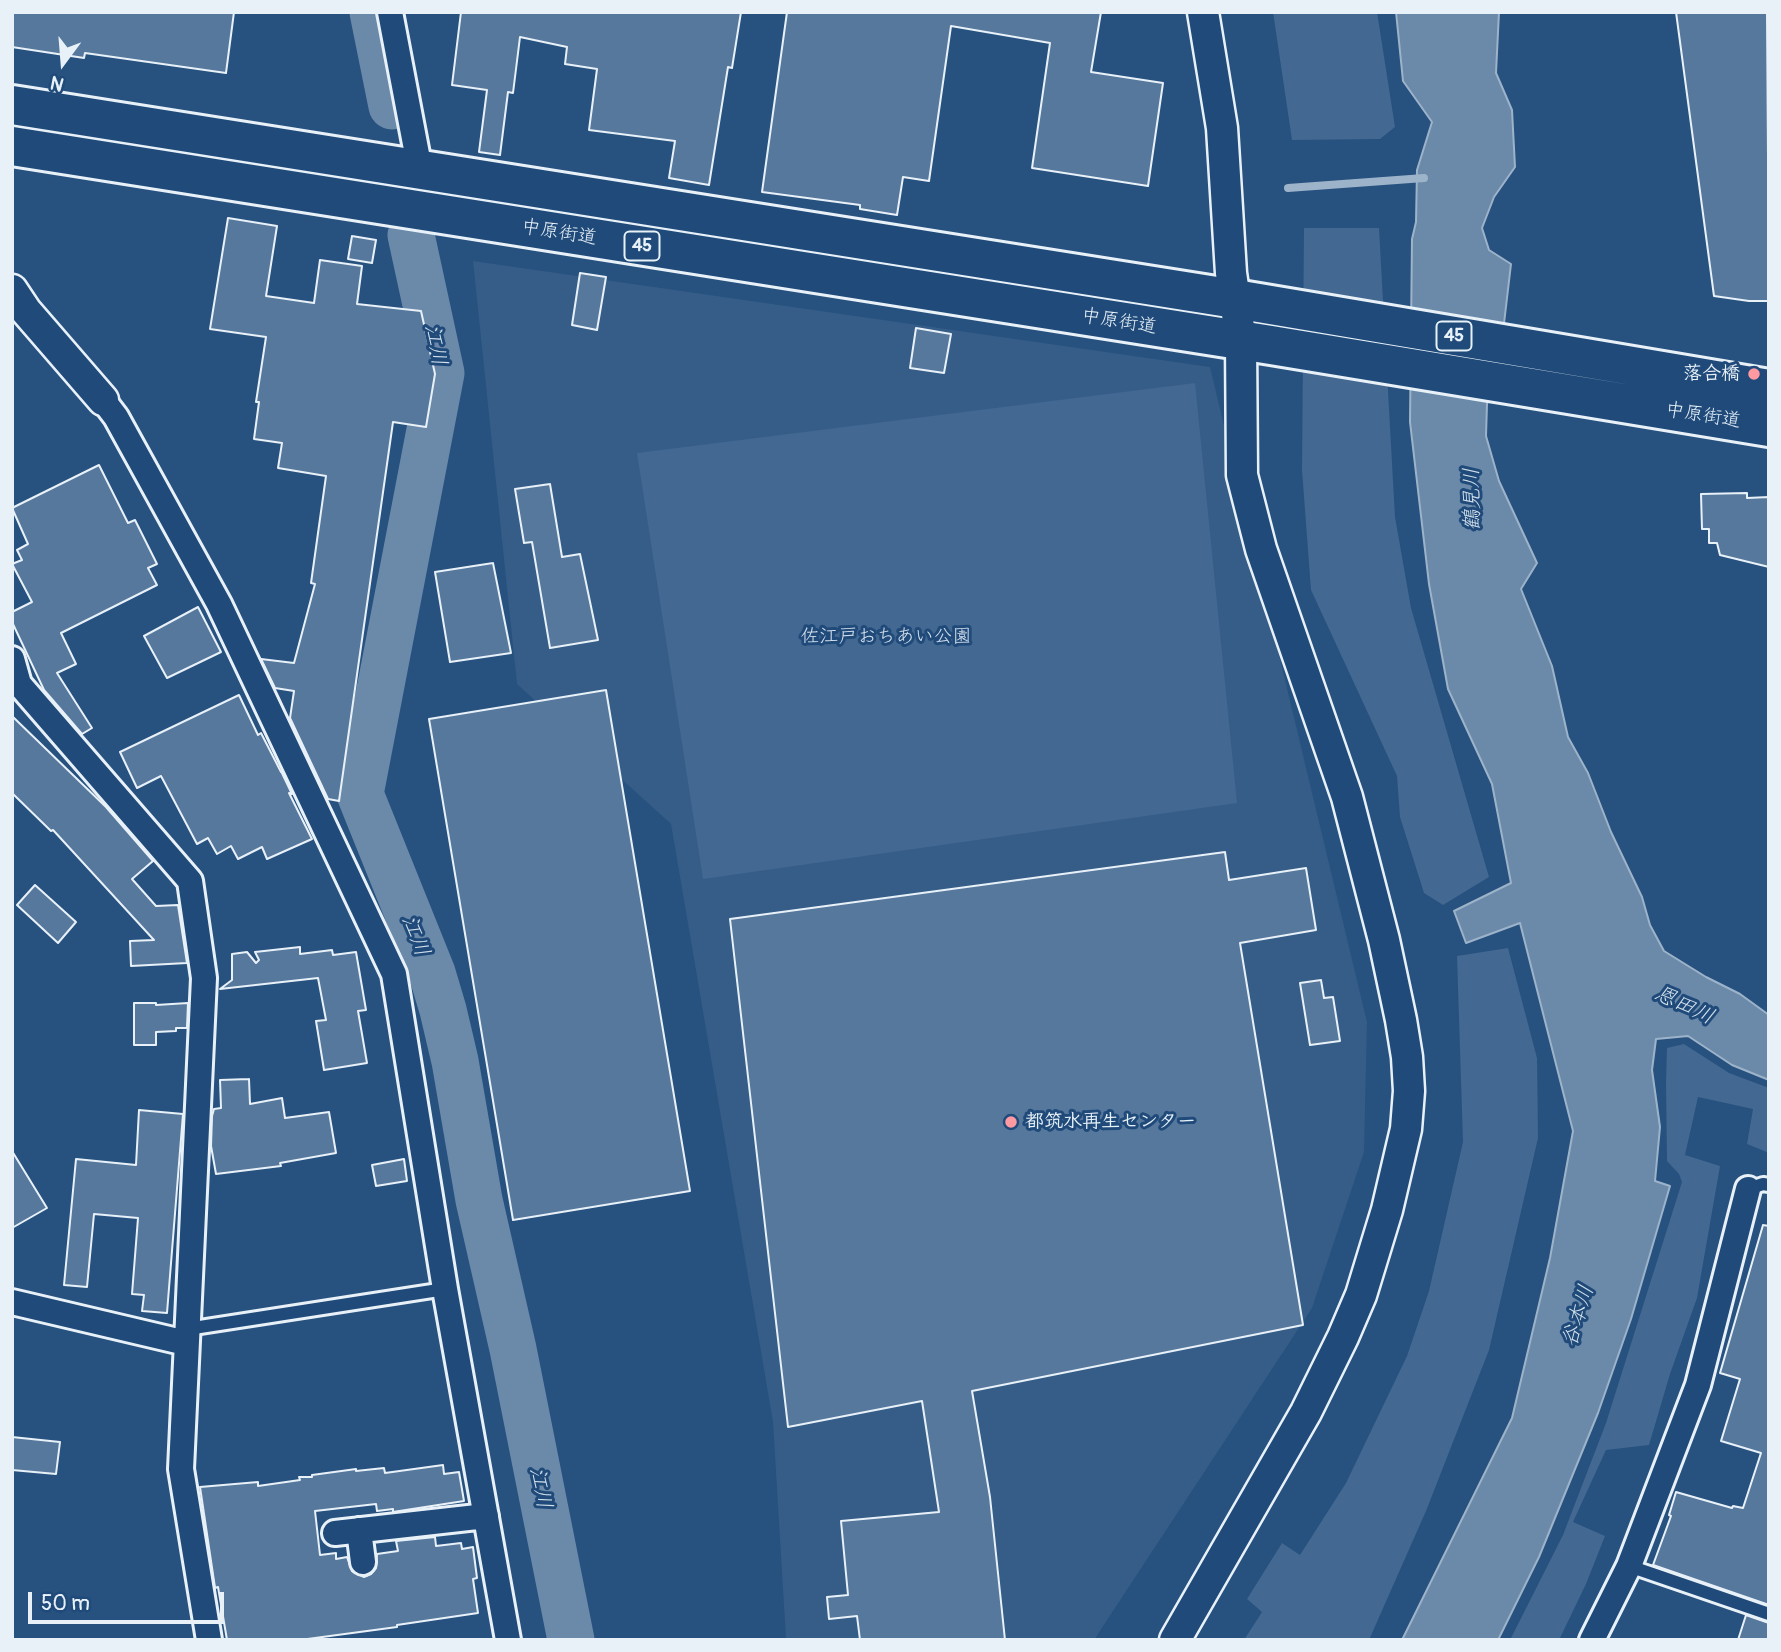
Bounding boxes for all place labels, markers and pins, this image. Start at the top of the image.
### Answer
place label: 落合橋 [1683,363,1740,385]
marker: 落合橋 [1746,366,1762,382]
place label: 都筑水再生センター [1025,1111,1196,1133]
marker: 都筑水再生センター [1003,1114,1019,1130]

